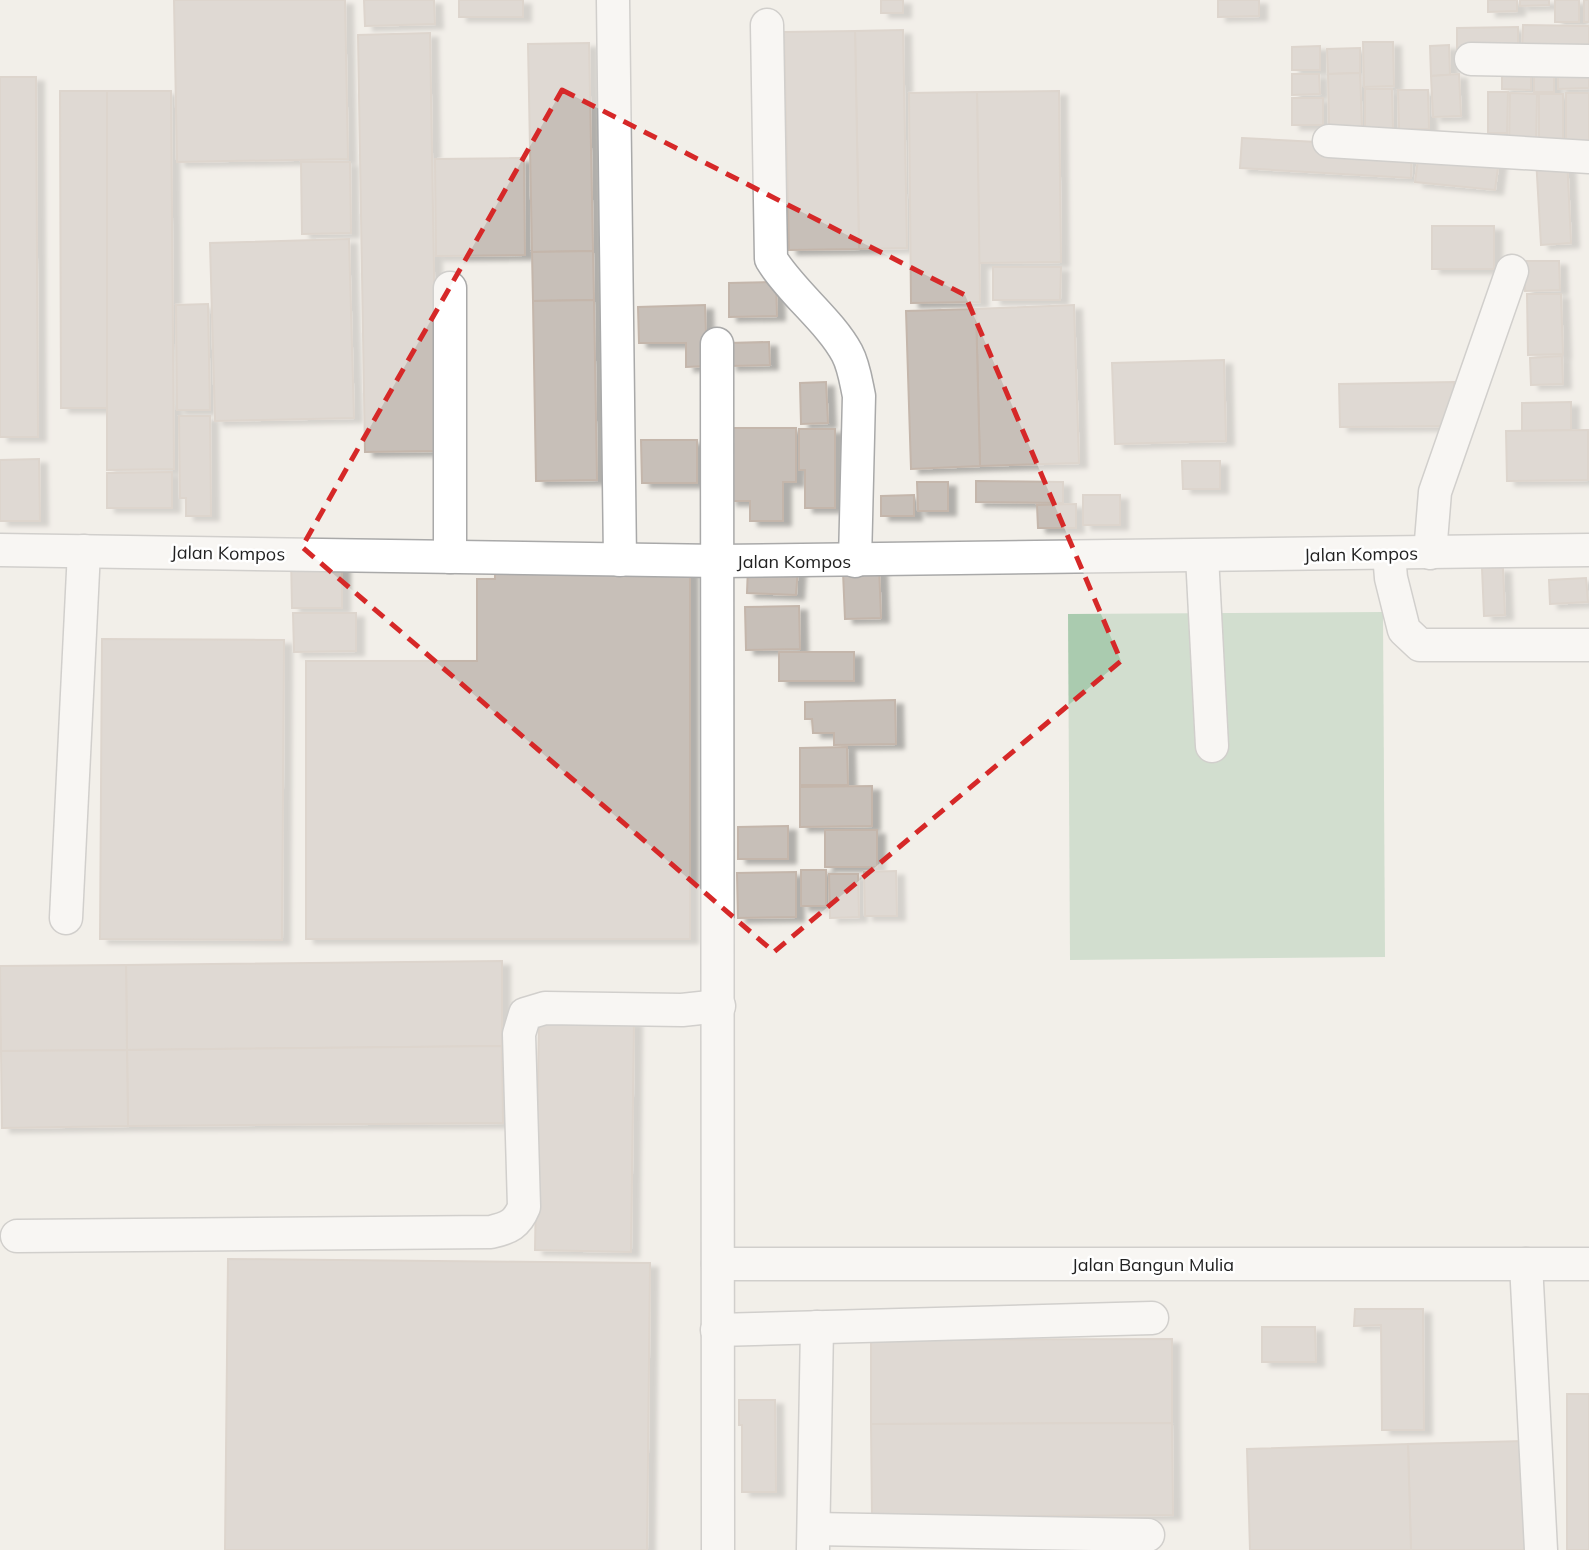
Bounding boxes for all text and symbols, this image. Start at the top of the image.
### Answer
street label: Jalan Kompos [171,541,285,565]
street label: Jalan Kompos [1304,542,1418,566]
street label: Jalan Kompos [737,550,851,573]
street label: Jalan Bangun Mulia [1072,1253,1234,1276]

